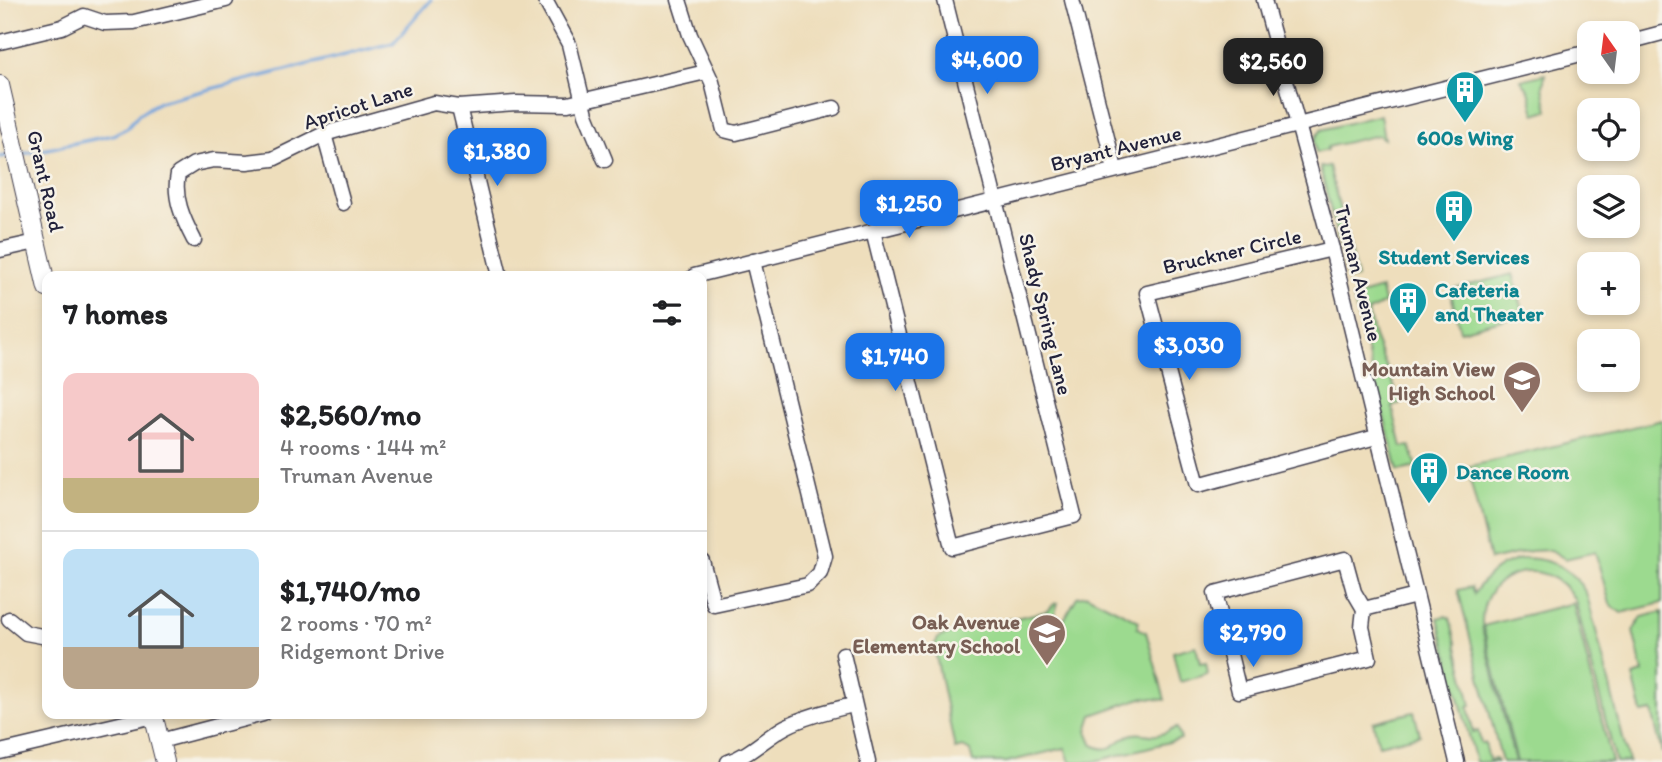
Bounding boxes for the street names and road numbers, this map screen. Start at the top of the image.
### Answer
street label: Apricot Lane [300,76,416,134]
street label: Bryant Avenue [1048,120,1184,176]
street label: Grant Road [22,128,70,235]
street label: Truman Avenue [1330,202,1388,344]
street label: Bruckner Circle [1160,223,1304,279]
street label: Shady Spring Lane [1014,231,1078,397]

